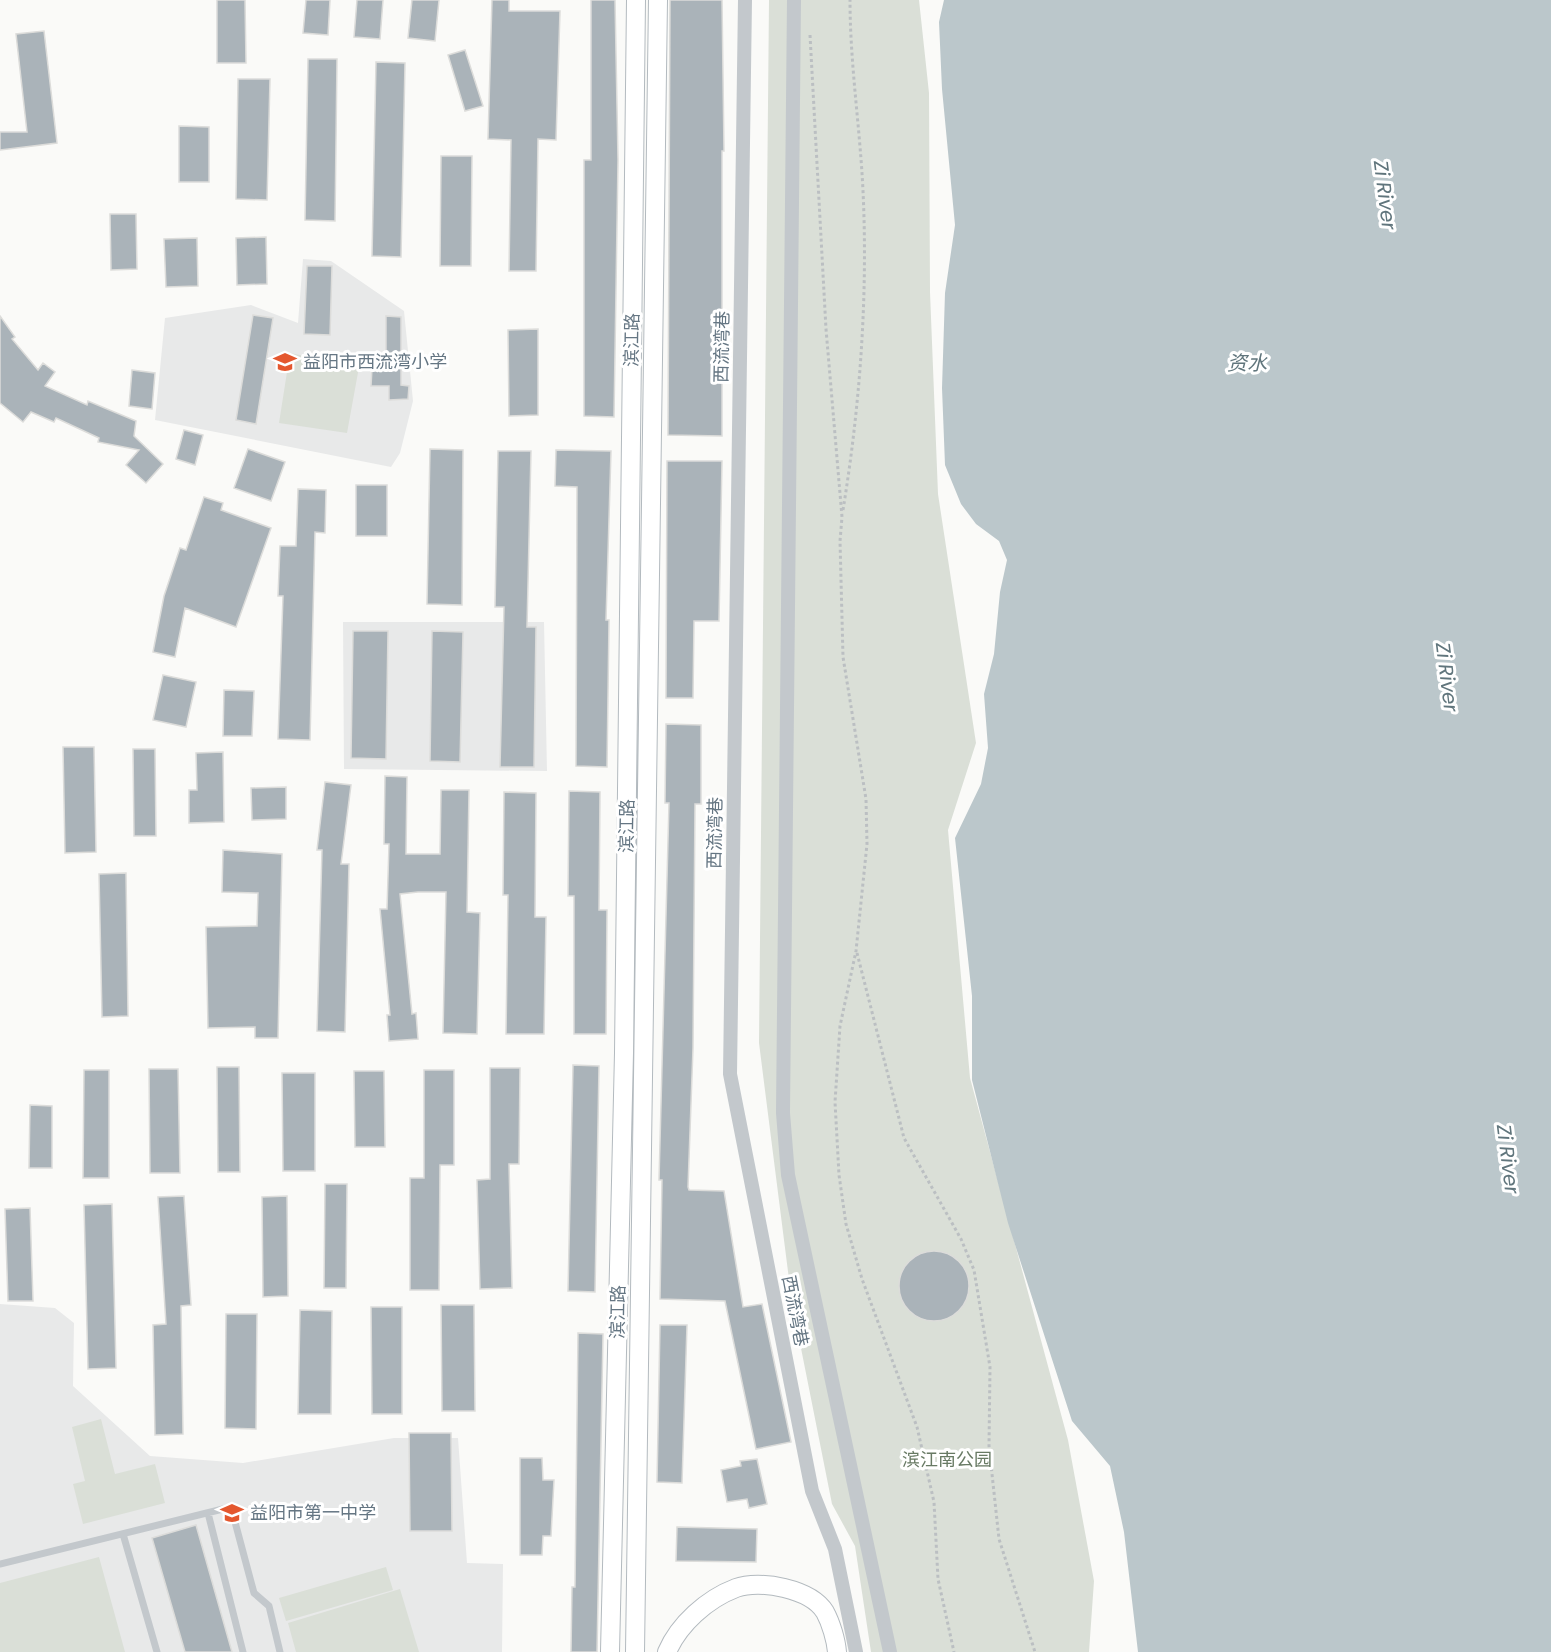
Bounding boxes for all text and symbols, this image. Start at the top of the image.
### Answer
water label: Zi River [1367,158,1403,232]
street label: 西流湾巷 [708,311,735,383]
street label: 滨江路 [619,313,644,367]
school or university icon: 益阳市西流湾小学 [272,349,298,375]
place label: 益阳市西流湾小学 [303,349,447,374]
water label: 资水 [1227,349,1268,377]
water label: Zi River [1429,640,1465,714]
street label: 西流湾巷 [701,797,728,869]
street label: 滨江路 [614,799,639,853]
water label: Zi River [1490,1122,1526,1196]
street label: 西流湾巷 [776,1273,815,1349]
street label: 滨江路 [605,1285,630,1339]
park label: 滨江南公园 [902,1447,992,1472]
school or university icon: 益阳市第一中学 [219,1500,245,1526]
place label: 益阳市第一中学 [250,1500,376,1525]

